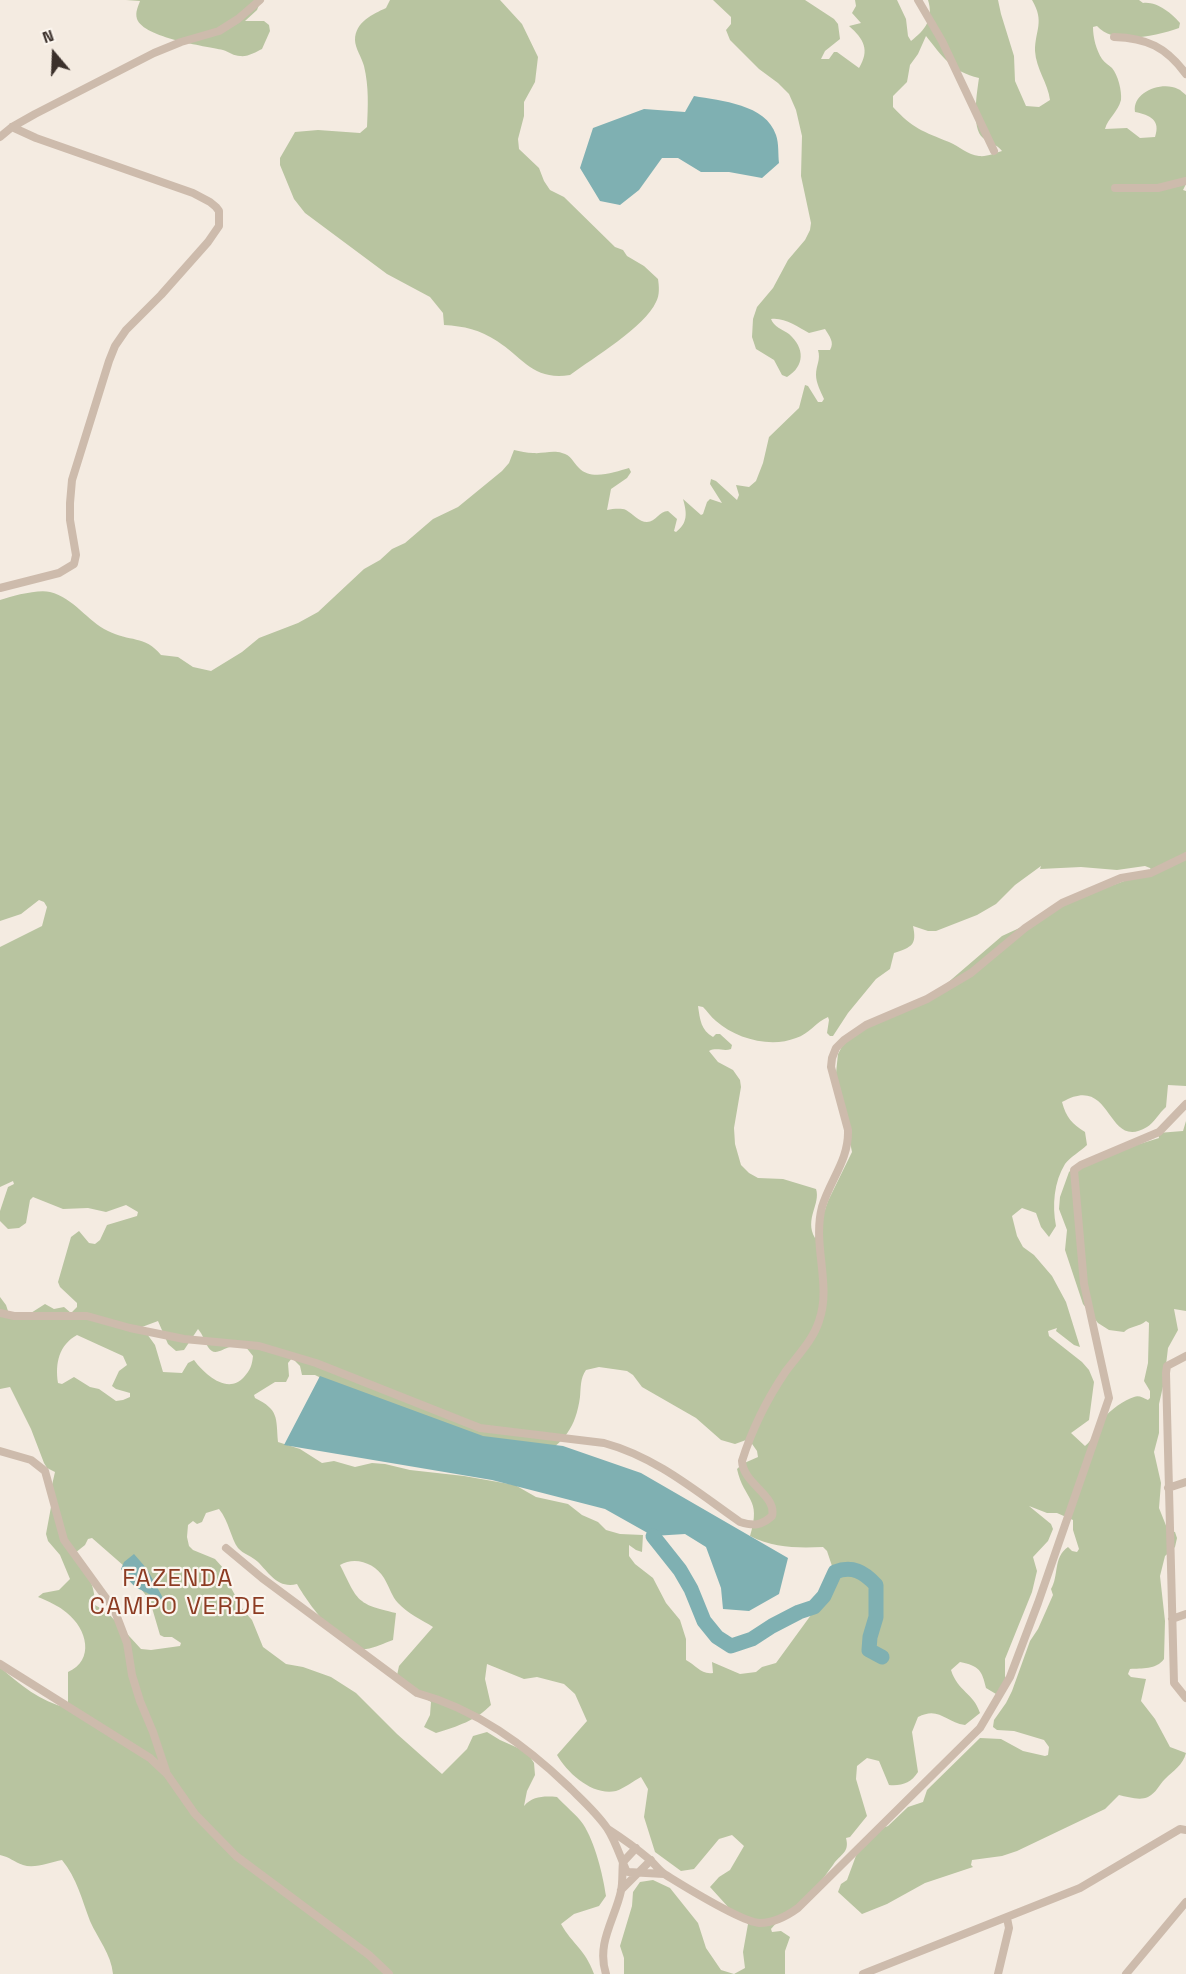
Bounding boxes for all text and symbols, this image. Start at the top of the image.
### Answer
north arrow [24,24,84,84]
text: N [39,25,56,48]
district label: FAZENDA CAMPO VERDE [89,1565,267,1621]

